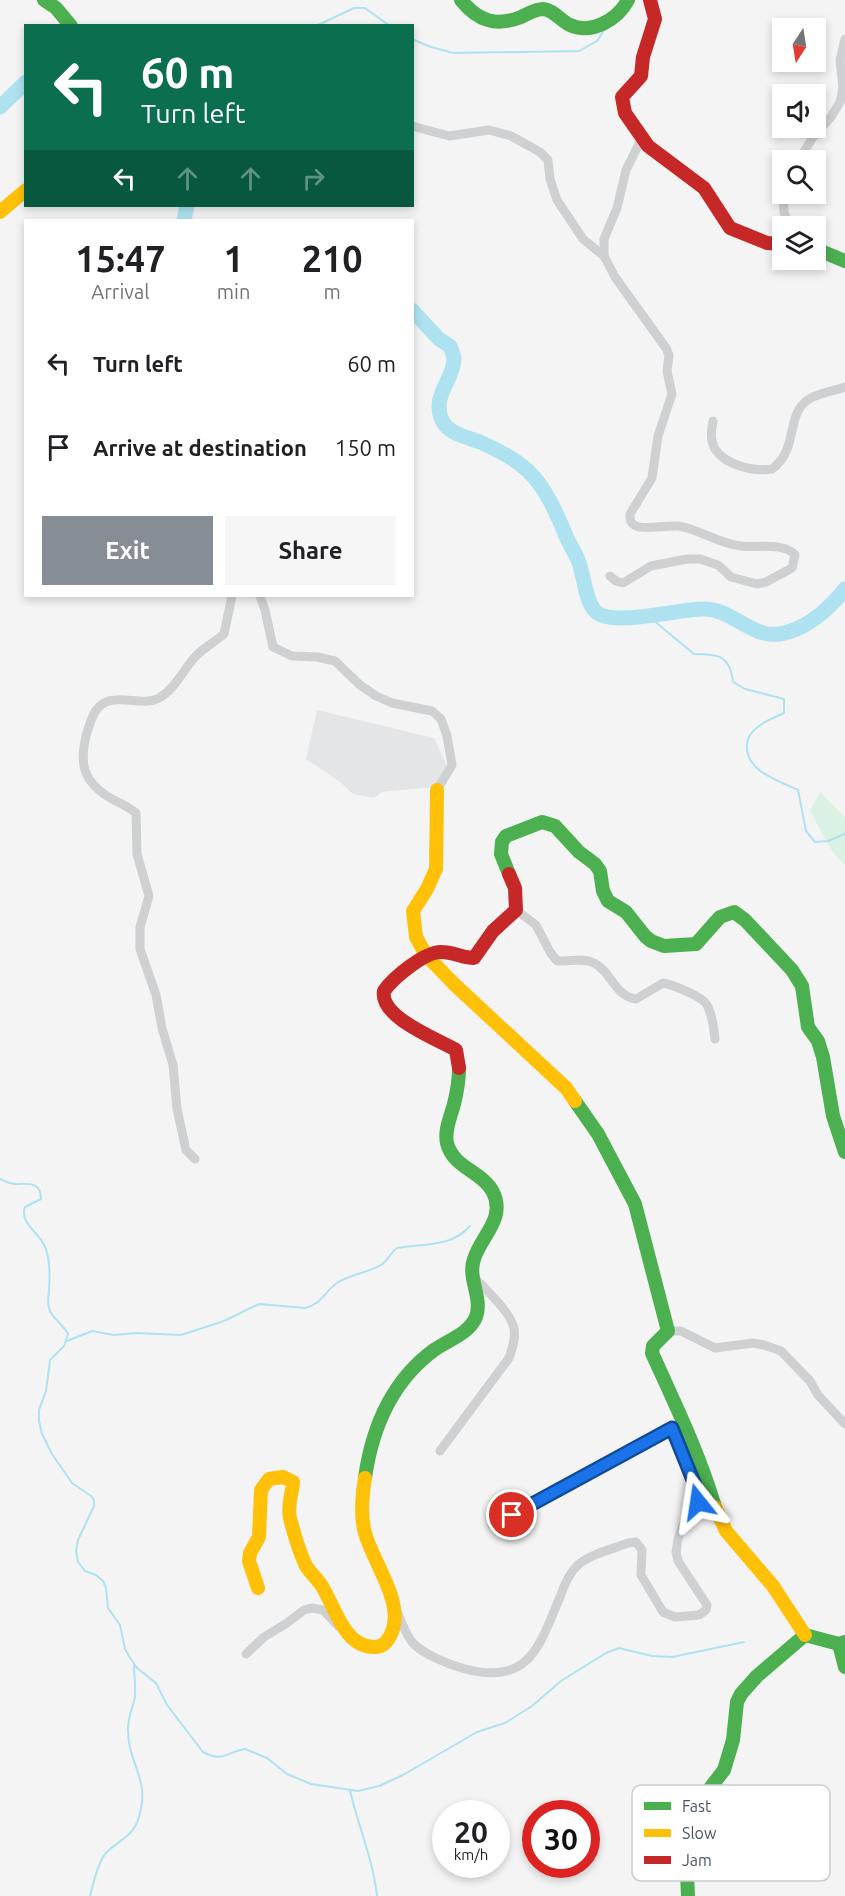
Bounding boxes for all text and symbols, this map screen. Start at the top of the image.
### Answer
north arrow [772,18,826,72]
map controls [772,18,826,270]
icon: left [42,48,120,126]
text: 60 m [141,49,235,96]
button: sound [772,84,826,138]
text: Turn left [141,98,245,128]
button: search [772,150,826,204]
icon: left [108,162,141,195]
icon: ahead [171,162,204,195]
icon: ahead [234,162,267,195]
icon: right [297,162,330,195]
button: layers [772,216,826,270]
text: 15:47 [75,238,165,279]
text: 1 [223,238,244,279]
text: 210 [302,238,363,279]
text: Arrival [91,280,150,303]
text: min [217,280,250,303]
text: m [324,280,341,303]
icon: left [42,347,75,380]
text: Turn left [93,351,183,376]
text: 60 m [347,351,396,376]
icon: arrive [42,431,75,464]
text: Arrive at destination [93,435,307,460]
text: 150 m [335,435,396,460]
button: Exit [42,516,213,585]
button: Share [225,516,396,585]
position arrow [666,1470,730,1534]
pin [486,1489,537,1540]
icon: arrive [495,1498,528,1531]
legend [632,1785,830,1881]
text: Fast [682,1797,712,1815]
speed limit sign: 30 [522,1800,600,1878]
text: 20 [454,1815,488,1849]
text: Slow [682,1824,717,1842]
text: km/h [454,1846,488,1863]
text: Jam [682,1851,712,1869]

